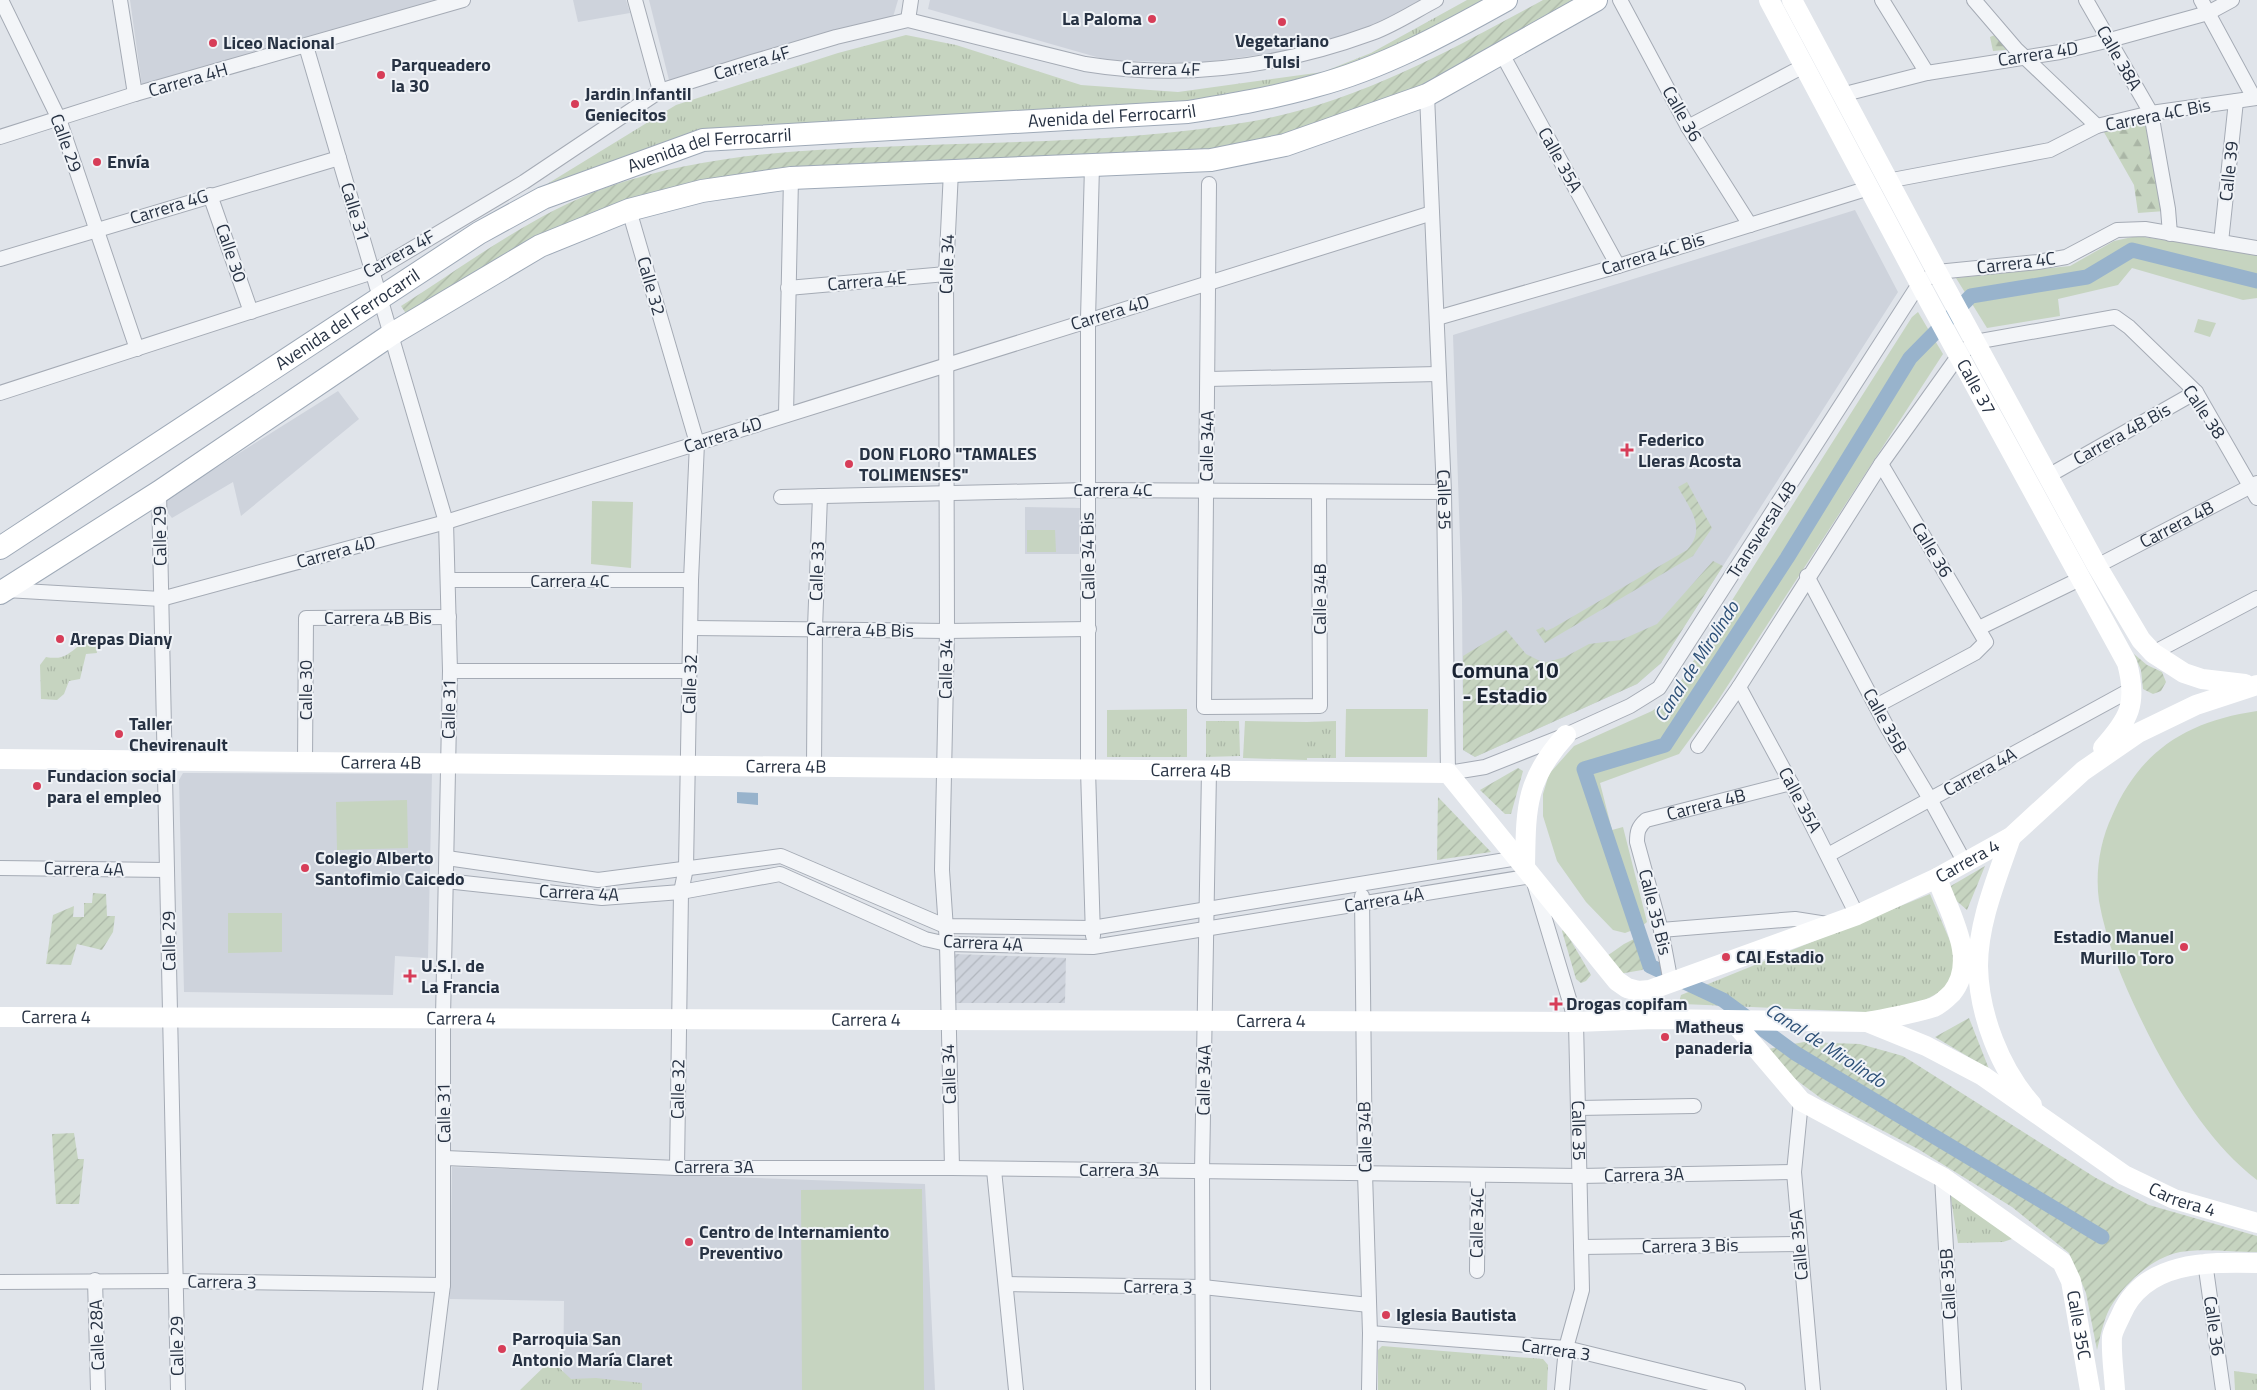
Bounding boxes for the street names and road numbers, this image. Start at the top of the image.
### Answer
street label: Calle 38A [2090,20,2149,96]
street label: Carrera 4D [1996,34,2080,73]
street label: Carrera 4F [710,38,794,87]
street label: Carrera 4F [1121,54,1201,83]
street label: Carrera 4H [145,55,231,104]
street label: Calle 36 [1656,81,1709,147]
street label: Carrera 4C Bis [2103,91,2213,138]
street label: Avenida del Ferrocarril [1027,97,1198,134]
street label: Calle 29 [43,110,89,176]
street label: Avenida del Ferrocarril [623,121,792,179]
street label: Calle 35A [1531,122,1590,198]
street label: Calle 39 [2212,140,2245,202]
street label: Calle 31 [334,179,377,245]
street label: Carrera 4G [126,182,211,231]
street label: Calle 30 [209,220,254,286]
street label: Carrera 4F [358,223,440,285]
street label: Carrera 4C Bis [1598,225,1708,282]
street label: Calle 34 [932,233,961,295]
street label: Carrera 4C [1975,244,2057,281]
street label: Calle 32 [630,253,673,319]
street label: Avenida del Ferrocarril [270,261,425,377]
street label: Carrera 4E [826,264,908,297]
street label: Carrera 4D [1067,288,1153,337]
street label: Calle 37 [1950,354,2003,420]
street label: Calle 38 [2176,379,2232,444]
street label: Carrera 4B Bis [2068,396,2175,472]
street label: Carrera 4D [680,409,766,460]
street label: Calle 34A [1192,410,1221,482]
street label: Calle 35 [1430,469,1459,530]
street label: Carrera 4C [1073,476,1153,503]
street label: Transversal 4B [1720,476,1803,584]
street label: Carrera 4B [2135,494,2219,555]
street label: Calle 29 [145,506,174,566]
street label: Calle 34 Bis [1073,512,1102,600]
street label: Calle 36 [1905,517,1960,583]
street label: Carrera 4D [293,528,379,575]
street label: Calle 33 [802,540,831,602]
street label: Calle 34B [1306,563,1333,635]
street label: Carrera 4C [530,567,610,594]
street label: Carrera 4B Bis [324,604,432,631]
street label: Carrera 4B Bis [806,615,914,644]
street label: Calle 34 [931,639,960,699]
street label: Calle 32 [675,653,704,715]
street label: Calle 30 [292,660,319,720]
street label: Calle 31 [434,679,463,739]
street label: Calle 35B [1856,683,1915,759]
street label: Carrera 4A [1938,740,2022,803]
street label: Carrera 4B [341,748,421,776]
street label: Carrera 4B [746,752,826,780]
street label: Carrera 4B [1151,756,1231,784]
street label: Calle 35A [1772,762,1829,838]
street label: Carrera 4B [1664,781,1748,827]
street label: Carrera 4 [1930,832,2004,889]
street label: Carrera 4A [44,854,125,883]
street label: Calle 35 Bis [1632,866,1679,958]
street label: Carrera 4A [538,877,620,908]
street label: Carrera 4A [1342,880,1426,919]
street label: Calle 29 [154,911,183,971]
street label: Carrera 4A [942,927,1024,958]
street label: Carrera 4 [21,1003,91,1030]
street label: Carrera 4 [426,1004,496,1032]
street label: Carrera 4 [831,1006,901,1033]
street label: Carrera 4 [1236,1007,1306,1034]
street label: Calle 34 [934,1043,963,1105]
street label: Calle 34A [1189,1044,1218,1116]
street label: Calle 32 [663,1059,692,1119]
street label: Calle 31 [429,1083,458,1143]
street label: Calle 35 [1565,1100,1593,1161]
street label: Calle 34B [1350,1101,1379,1173]
street label: Carrera 3A [674,1153,754,1180]
street label: Carrera 3A [1079,1156,1159,1183]
street label: Carrera 3A [1604,1160,1685,1189]
street label: Carrera 4 [2144,1175,2219,1223]
street label: Calle 34C [1462,1187,1491,1258]
street label: Calle 35A [1782,1208,1815,1282]
street label: Carrera 3 Bis [1641,1231,1739,1260]
street label: Calle 35B [1932,1248,1963,1320]
street label: Carrera 3 [187,1267,257,1296]
street label: Carrera 3 [1123,1272,1193,1301]
street label: Calle 35C [2060,1288,2099,1362]
street label: Calle 36 [2197,1294,2232,1358]
street label: Calle 28A [82,1299,111,1371]
street label: Calle 29 [162,1316,191,1376]
street label: Carrera 3 [1520,1331,1592,1368]

